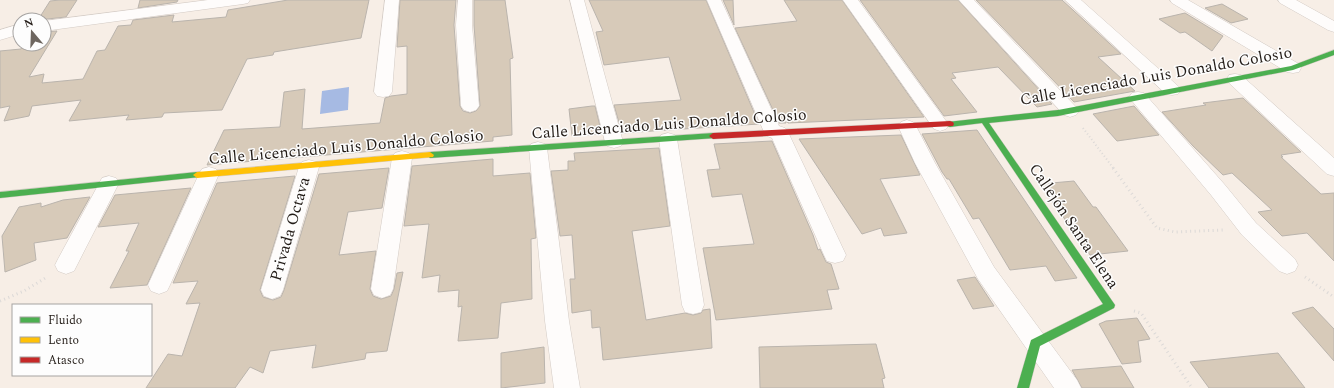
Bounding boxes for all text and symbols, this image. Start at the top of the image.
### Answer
north arrow [12,12,52,52]
text: N [22,14,36,33]
street label: Calle Licenciado Luis Donaldo Colosio [1018,40,1294,112]
street label: Calle Licenciado Luis Donaldo Colosio [531,102,807,146]
street label: Calle Licenciado Luis Donaldo Colosio [208,123,484,171]
street label: Callejón Santa Elena [1023,158,1125,294]
street label: Privada Octava [264,174,316,284]
legend [12,304,152,376]
text: Fluido [48,311,82,330]
text: Lento [48,331,79,350]
text: Atasco [48,351,84,370]

